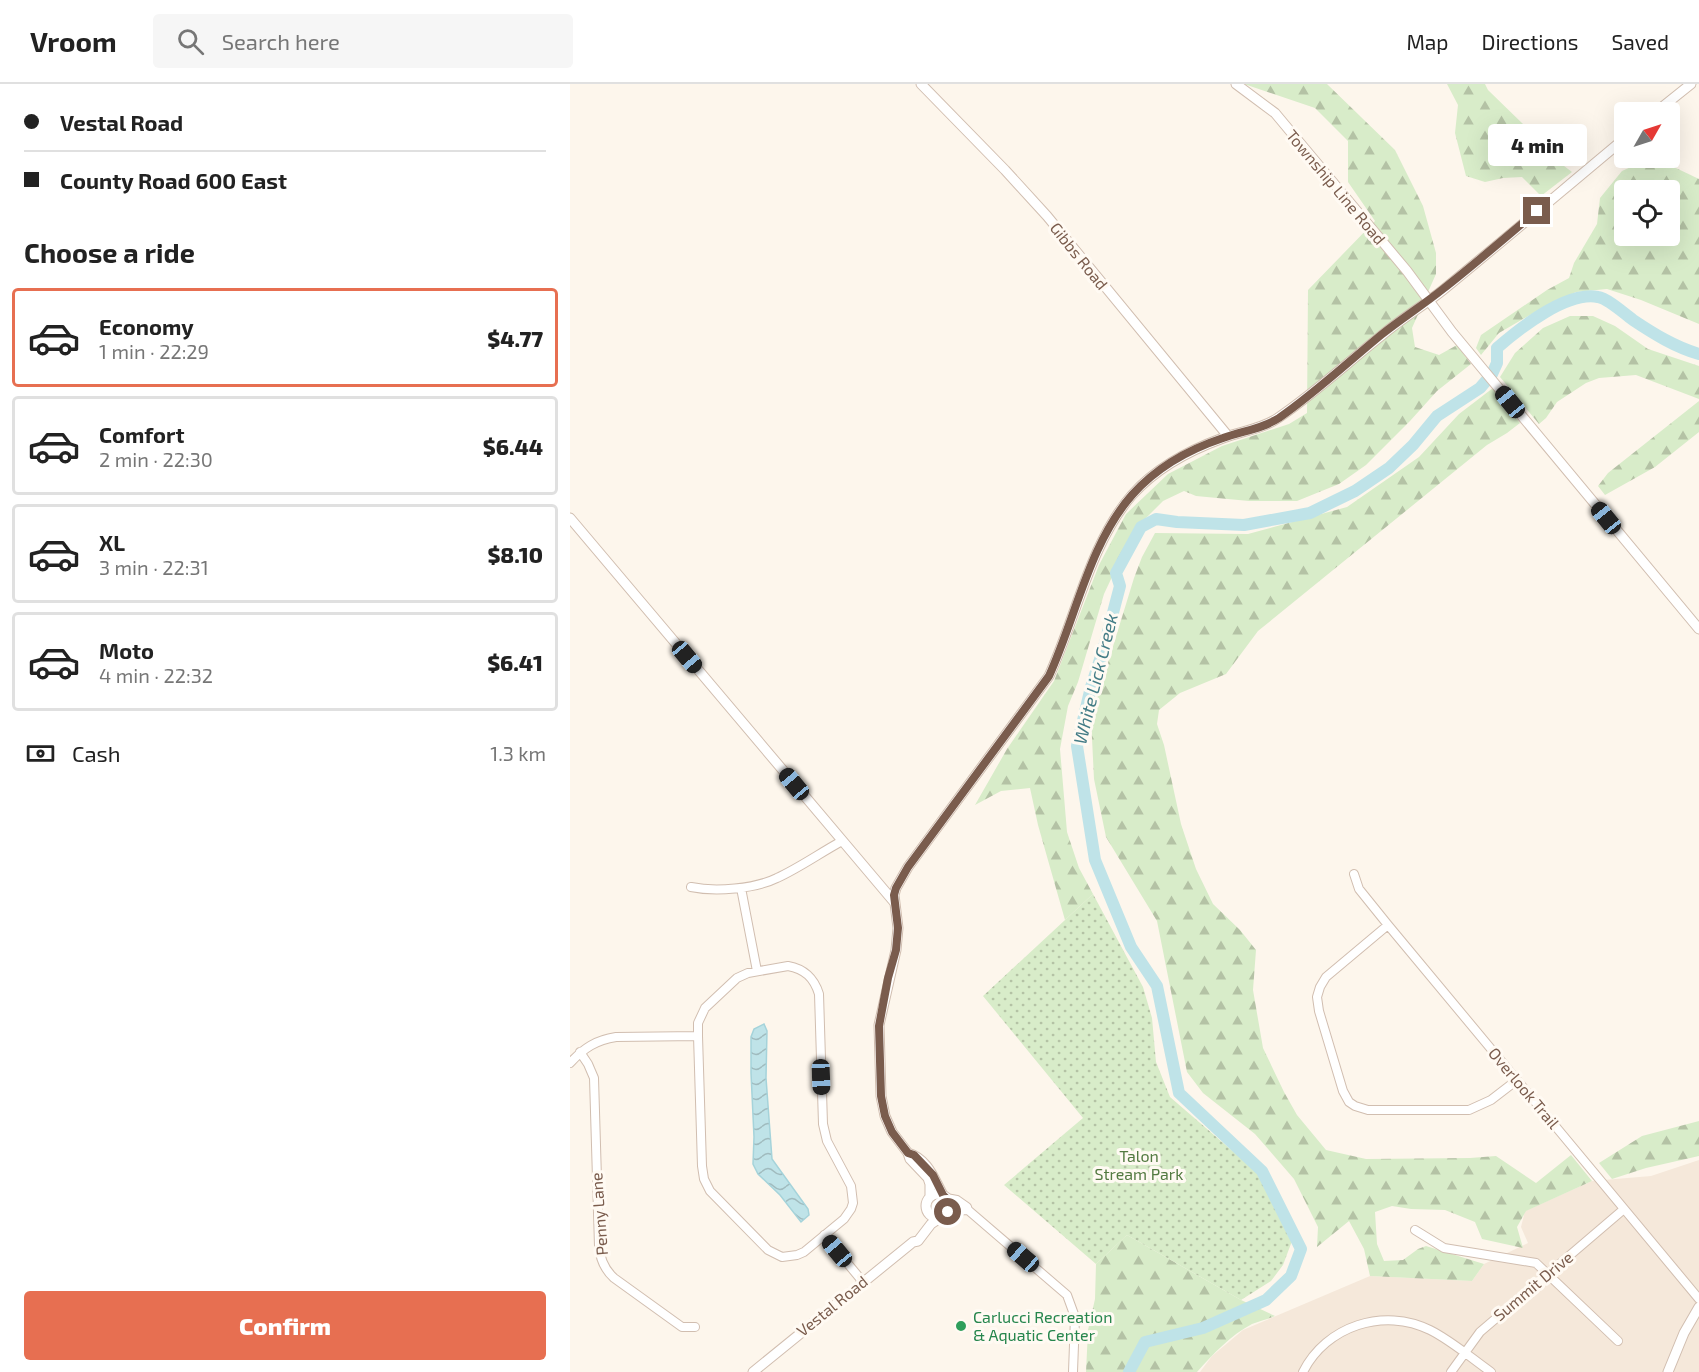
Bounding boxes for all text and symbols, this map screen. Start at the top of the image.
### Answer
search box [153,14,573,68]
text: Vroom [30,24,117,58]
icon: search [174,25,207,58]
text: Search here [222,28,340,54]
text: Map [1406,29,1449,54]
text: Directions [1482,29,1578,54]
text: Saved [1611,29,1669,54]
north arrow [1614,102,1680,168]
map controls [1614,102,1680,246]
text: Vestal Road [60,109,183,135]
callout: 4 min [1488,124,1586,166]
street label: Township Line Road [1283,126,1390,248]
text: 4 min [1511,133,1564,157]
text: County Road 600 East [60,167,287,193]
button: locate [1614,180,1680,246]
route end [1523,197,1550,224]
street label: Gibbs Road [1047,218,1112,293]
text: Choose a ride [24,236,195,268]
icon: car [27,311,81,365]
text: Economy [99,313,194,339]
text: $4.77 [487,325,543,351]
text: 1 min · 22:29 [99,339,209,363]
car [1492,382,1528,422]
icon: car [27,419,81,473]
text: Comfort [99,421,184,447]
text: $6.44 [483,433,543,459]
text: 2 min · 22:30 [99,447,213,471]
car [1588,498,1624,538]
icon: car [27,527,81,581]
text: XL [99,529,125,555]
text: $8.10 [487,541,543,567]
text: 3 min · 22:31 [99,555,209,579]
water label: White Lick Creek [1068,611,1122,746]
icon: car [27,635,81,689]
text: Moto [99,637,154,663]
car [669,637,705,677]
text: $6.41 [487,649,543,675]
text: 4 min · 22:32 [99,663,213,687]
icon: cash [24,737,57,770]
text: Cash [72,740,121,766]
text: 1.3 km [490,741,546,765]
car [776,764,812,804]
street label: Overlook Trail [1485,1043,1564,1132]
car [811,1059,831,1095]
park label: Talon Stream Park [1095,1146,1183,1183]
street label: Penny Lane [586,1172,611,1256]
route start [934,1198,961,1225]
car [819,1231,855,1271]
car [1004,1238,1042,1276]
street label: Summit Drive [1489,1247,1576,1324]
street label: Vestal Road [792,1271,871,1340]
button: Confirm [24,1291,546,1360]
place label: Carlucci Recreation & Aquatic Center [973,1307,1113,1344]
marker: Carlucci Recreation & Aquatic Center [954,1319,968,1333]

